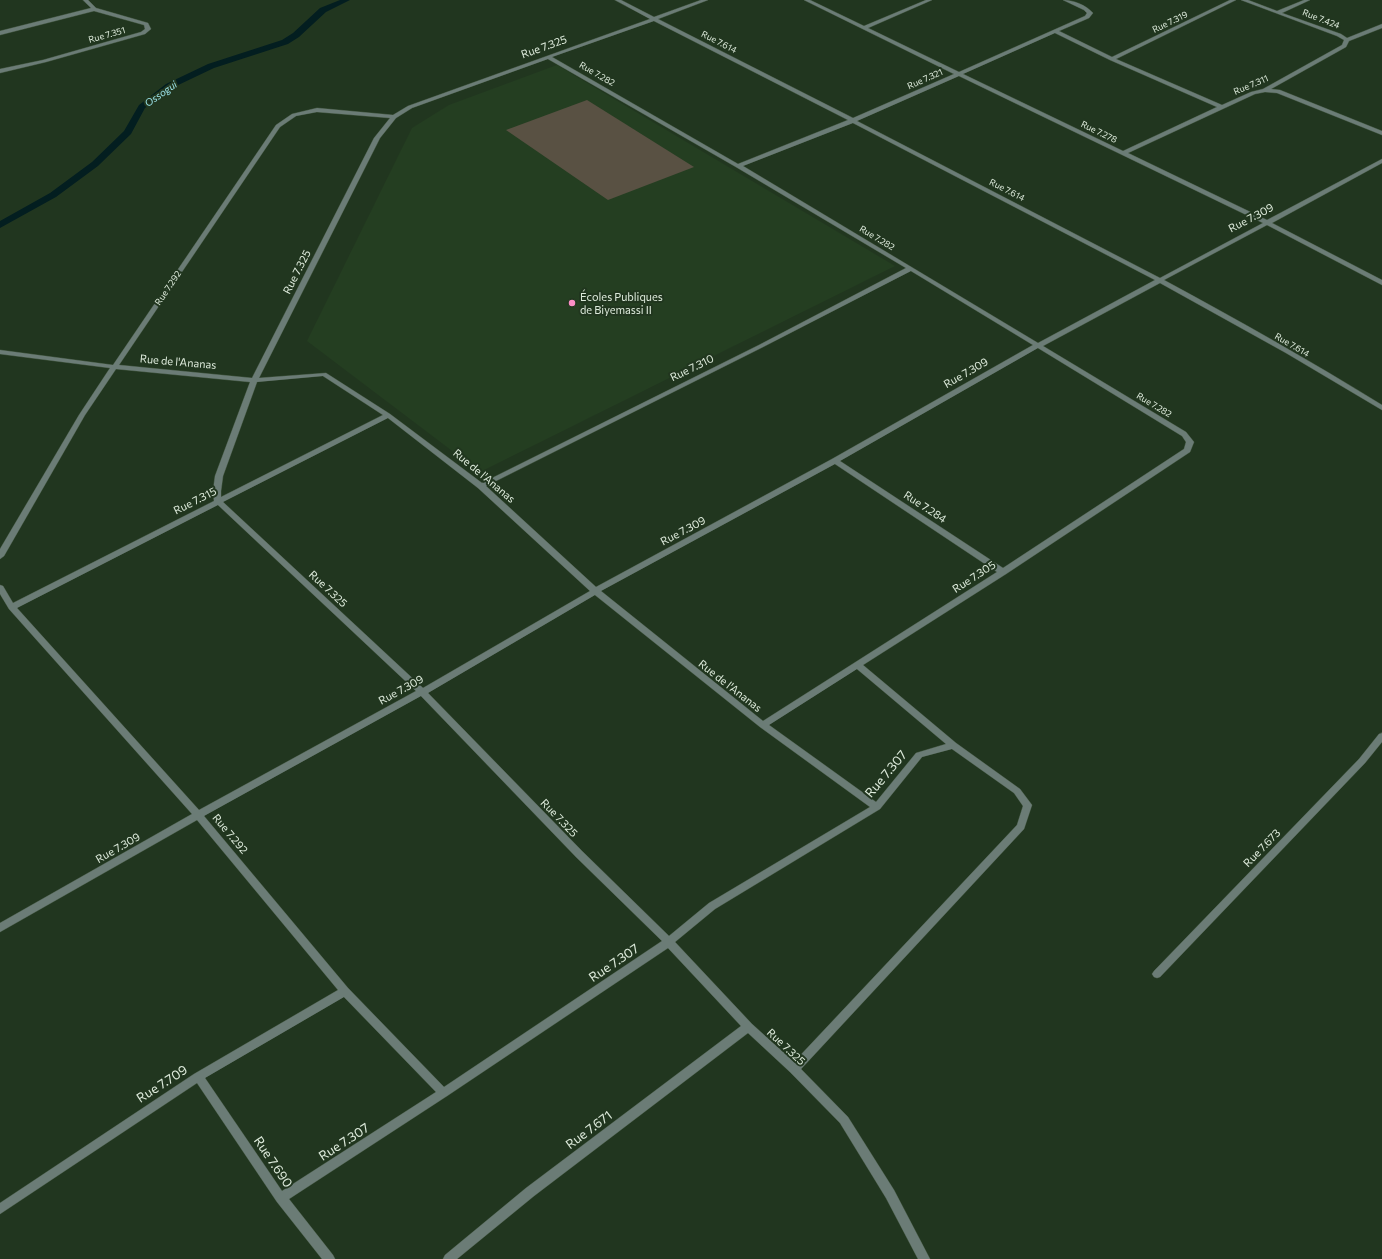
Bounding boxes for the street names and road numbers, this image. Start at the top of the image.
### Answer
street label: Rue 7.424 [1301,7,1341,31]
street label: Rue 7.319 [1150,9,1190,35]
street label: Rue 7.351 [87,25,127,45]
street label: Rue 7.614 [699,28,739,56]
street label: Rue 7.325 [519,33,569,61]
street label: Rue 7.282 [577,60,617,88]
street label: Rue 7.321 [906,66,944,92]
street label: Rue 7.311 [1232,73,1270,97]
street label: Rue 7.278 [1079,119,1119,145]
street label: Rue 7.614 [987,176,1027,204]
street label: Rue 7.309 [1226,201,1276,235]
street label: Rue 7.282 [857,223,897,253]
street label: Rue 7.325 [280,248,314,296]
street label: Rue 7.292 [153,269,183,307]
street label: Rue 7.614 [1273,331,1311,359]
street label: Rue de l'Ananas [139,352,217,372]
street label: Rue 7.310 [668,352,716,384]
street label: Rue 7.309 [941,355,991,391]
street label: Rue 7.282 [1134,390,1174,420]
street label: Rue de l'Ananas [450,446,518,506]
street label: Rue 7.315 [171,485,219,517]
street label: Rue 7.284 [901,488,949,526]
street label: Rue 7.309 [658,514,708,548]
street label: Rue 7.305 [950,558,998,596]
street label: Rue 7.325 [306,568,350,610]
street label: Rue de l'Ananas [696,657,764,715]
street label: Rue 7.309 [376,672,426,708]
street label: Rue 7.307 [862,747,910,801]
street label: Rue 7.325 [538,796,580,840]
street label: Rue 7.292 [210,811,250,857]
street label: Rue 7.673 [1241,826,1283,870]
street label: Rue 7.309 [93,830,143,866]
street label: Rue 7.307 [586,941,642,985]
street label: Rue 7.325 [764,1026,808,1068]
street label: Rue 7.709 [134,1062,190,1106]
street label: Rue 7.671 [563,1107,615,1153]
street label: Rue 7.307 [316,1120,372,1164]
street label: Rue 7.690 [250,1134,296,1190]

